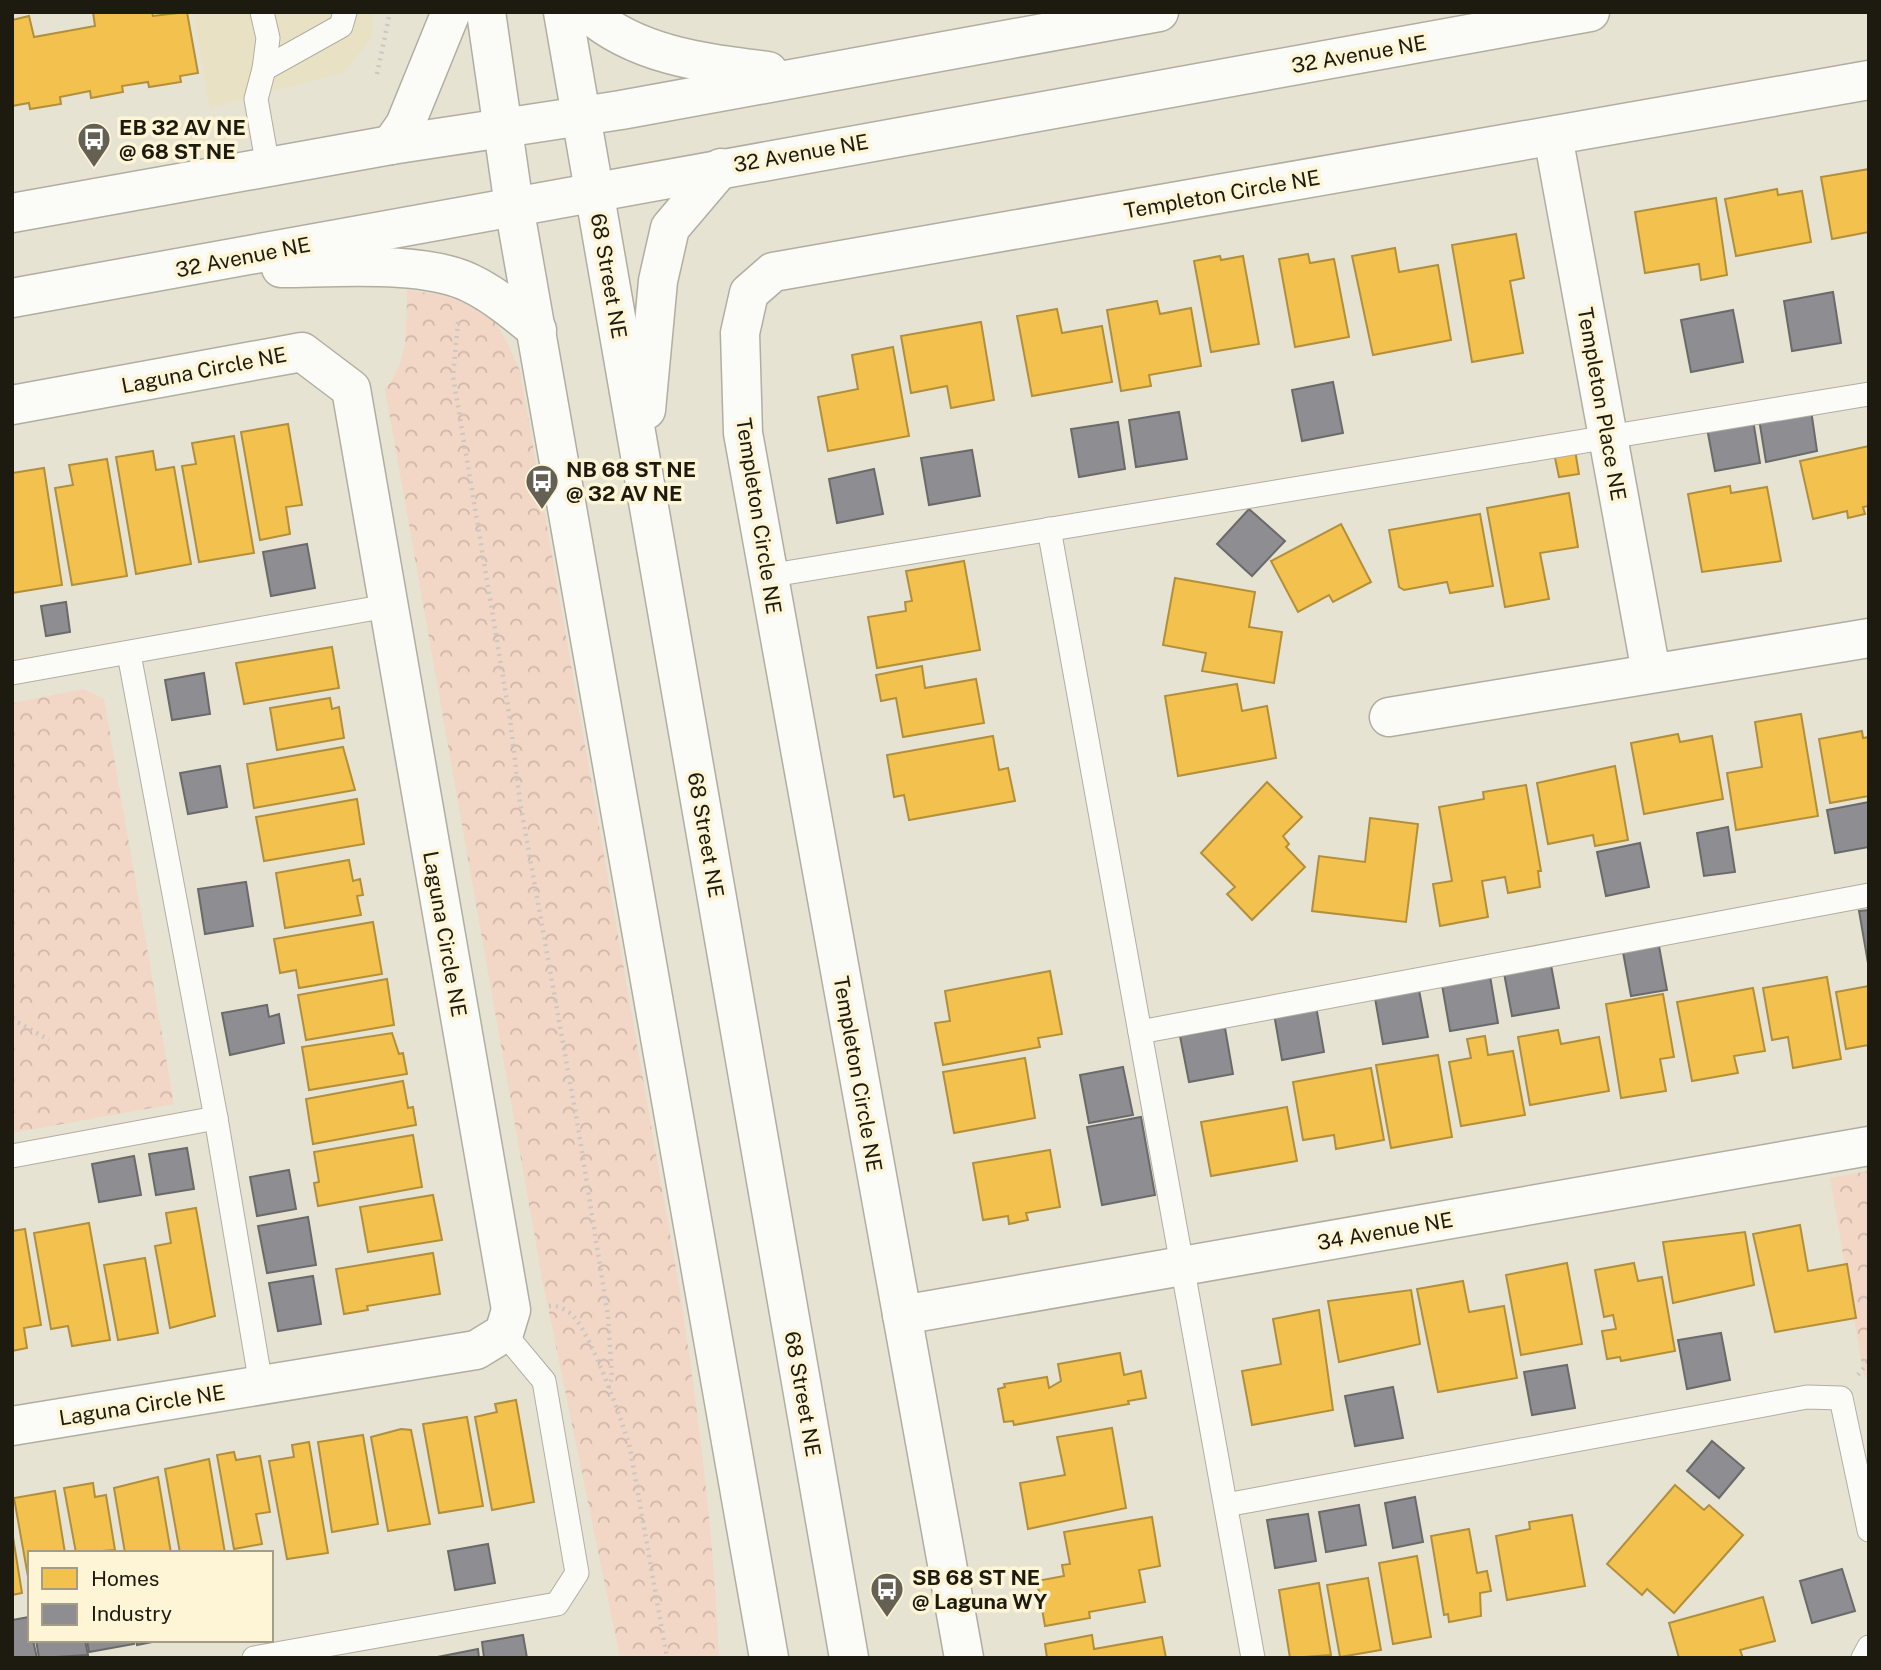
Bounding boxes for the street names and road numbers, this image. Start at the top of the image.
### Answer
street label: 32 Avenue NE [1289,30,1429,78]
street label: 32 Avenue NE [731,129,871,177]
street label: Templeton Circle NE [1122,164,1322,224]
street label: 68 Street NE [586,211,632,341]
street label: 32 Avenue NE [173,232,313,282]
street label: Templeton Place NE [1573,305,1631,503]
street label: Laguna Circle NE [119,342,289,398]
street label: Templeton Circle NE [731,416,787,616]
street label: 68 Street NE [683,770,729,900]
street label: Laguna Circle NE [418,849,472,1019]
street label: Templeton Circle NE [828,974,888,1174]
street label: 34 Avenue NE [1315,1207,1455,1255]
street label: 68 Street NE [780,1329,826,1459]
street label: Laguna Circle NE [57,1380,227,1430]

